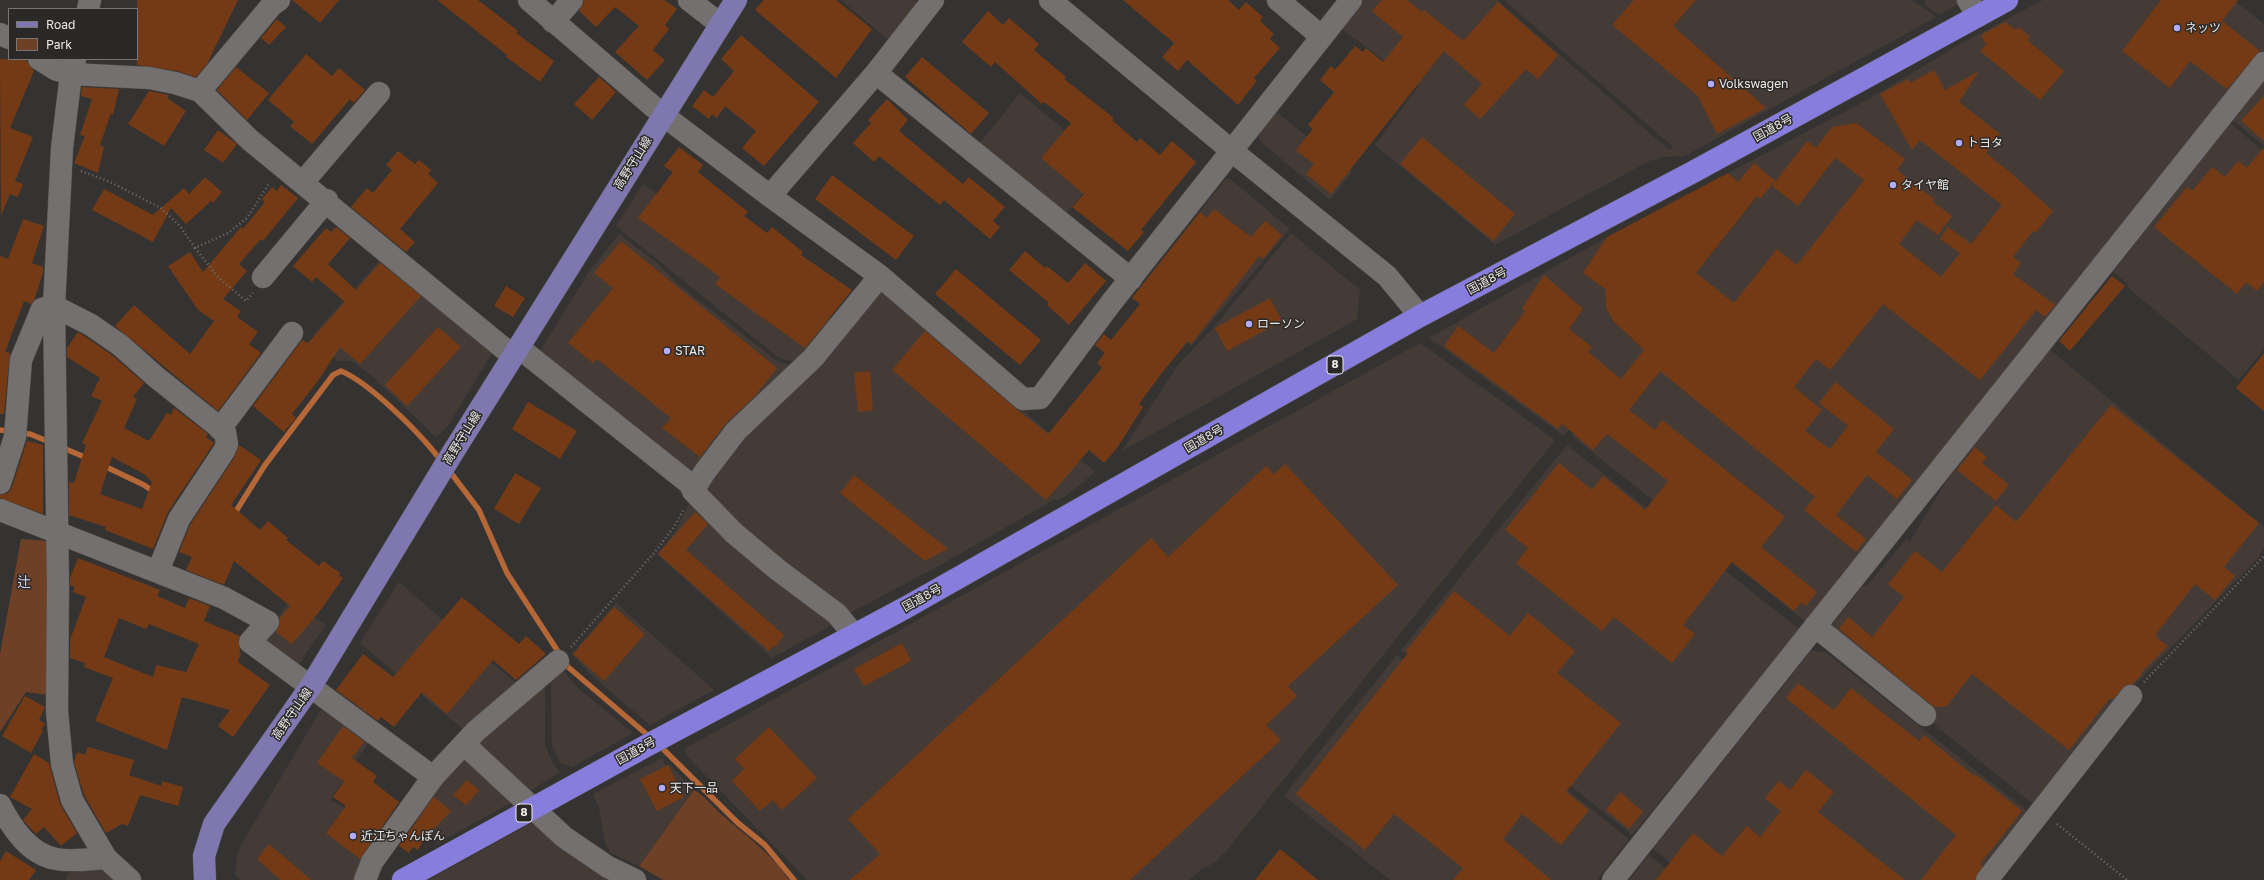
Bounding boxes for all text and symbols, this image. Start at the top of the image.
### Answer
legend [8,8,138,60]
text: Road [46,17,75,32]
place label: ネッツ [2185,21,2221,35]
marker: ネッツ [2172,23,2182,33]
text: Park [46,37,72,52]
place label: Volkswagen [1719,77,1788,91]
marker: Volkswagen [1706,79,1716,89]
street label: 国道8号 [1751,111,1795,145]
street label: 高野守山線 [611,134,655,192]
place label: トヨタ [1967,136,2003,150]
marker: トヨタ [1954,138,1964,148]
place label: タイヤ館 [1901,178,1949,192]
marker: タイヤ館 [1888,180,1898,190]
street label: 国道8号 [1464,264,1510,298]
place label: ローソン [1257,317,1305,331]
marker: ローソン [1244,319,1254,329]
place label: STAR [675,344,705,358]
marker: STAR [662,346,672,356]
road number: 8 [1327,356,1343,374]
street label: 高野守山線 [440,409,484,467]
street label: 国道8号 [1182,422,1226,456]
district label: 辻 [17,575,31,591]
street label: 国道8号 [900,581,944,615]
street label: 高野守山線 [269,685,315,743]
street label: 国道8号 [614,734,658,768]
place label: 天下一品 [670,781,718,795]
marker: 天下一品 [657,783,667,793]
road number: 8 [516,804,532,822]
place label: 近江ちゃんぽん [361,829,445,843]
marker: 近江ちゃんぽん [348,831,358,841]

